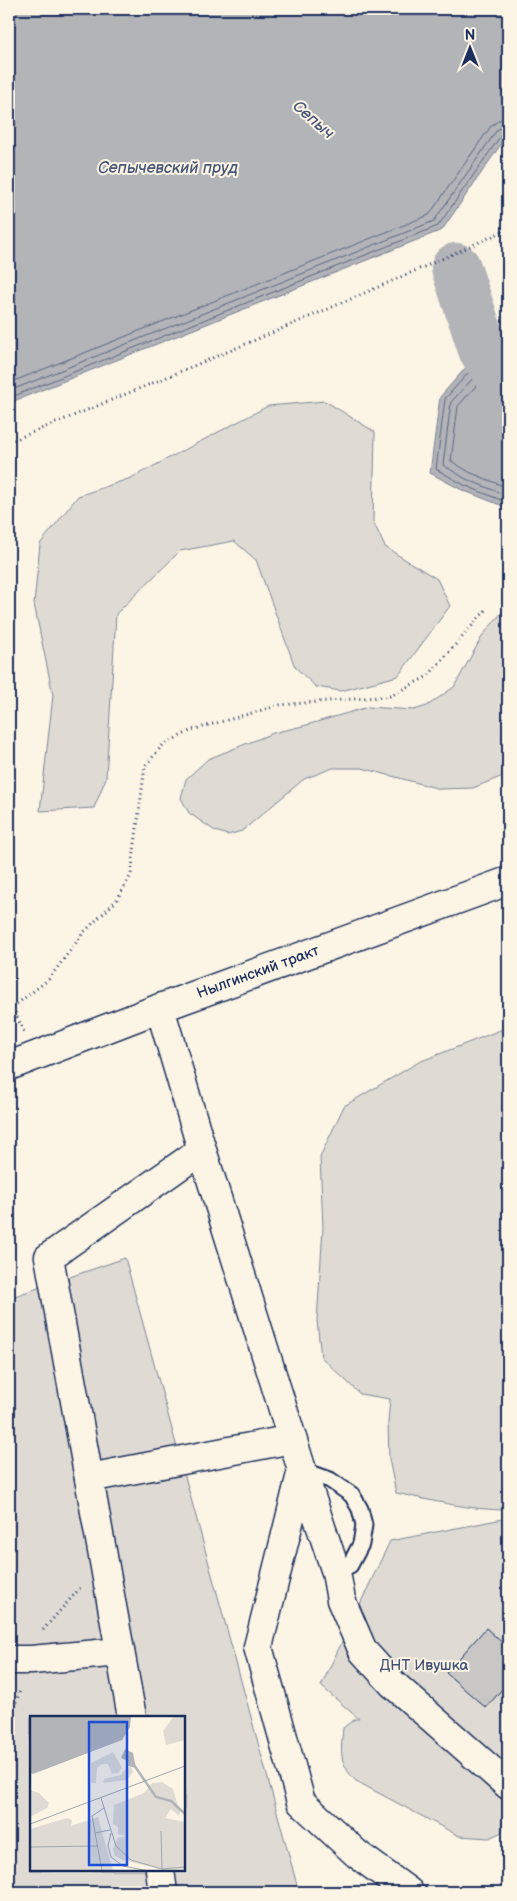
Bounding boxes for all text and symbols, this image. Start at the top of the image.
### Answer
north arrow [444,22,494,72]
text: N [465,27,475,44]
water label: Сепыч [288,97,338,143]
water label: Сепычевский пруд [98,159,238,178]
street label: Нылгинский тракт [194,941,322,1003]
park label: ДНТ Ивушка [380,1656,468,1675]
inset map [30,1716,185,1871]

